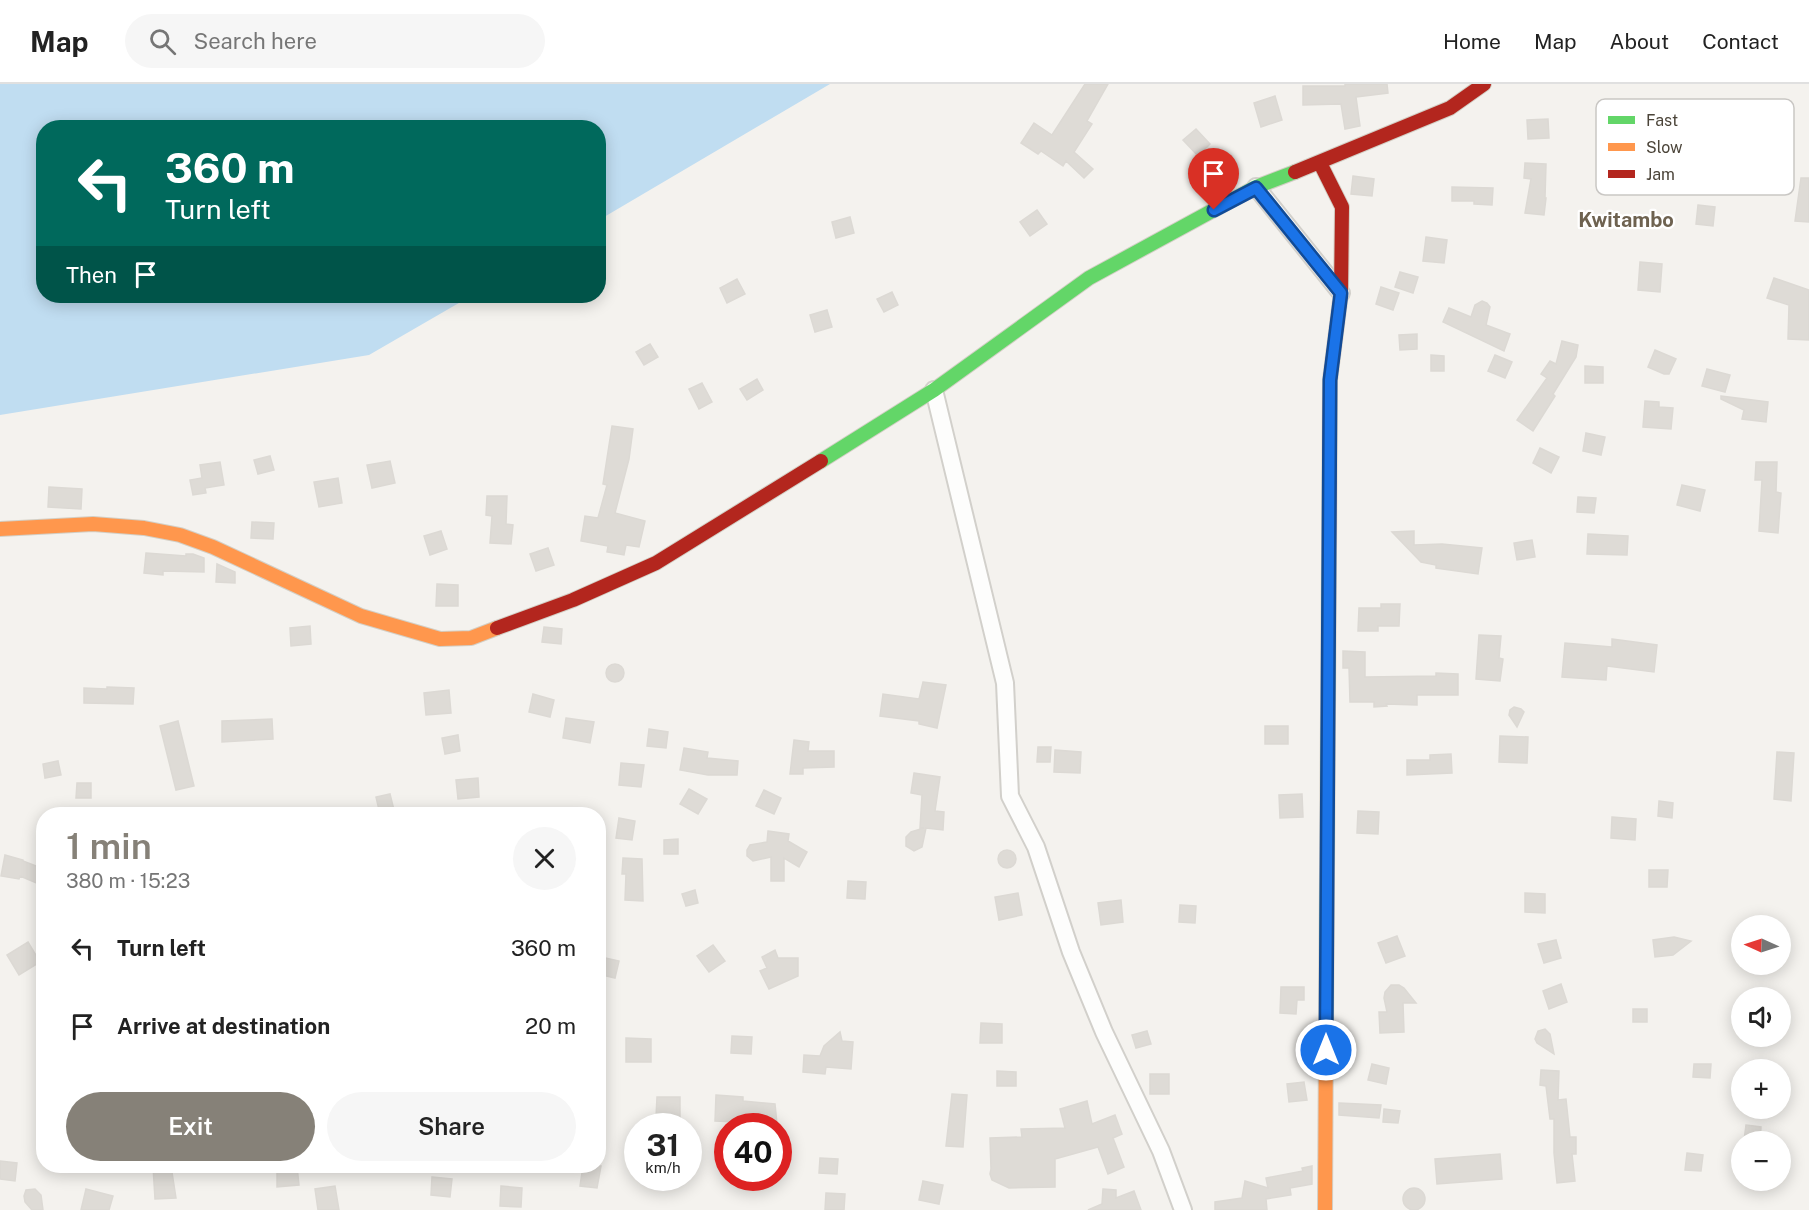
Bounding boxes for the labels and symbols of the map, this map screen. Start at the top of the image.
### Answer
legend [1596,99,1794,195]
text: Fast [1646,111,1678,130]
text: Slow [1646,138,1683,157]
pin [1188,148,1239,210]
text: Jam [1646,165,1675,184]
district label: Kwitambo [1578,208,1674,232]
north arrow [1731,915,1791,975]
position arrow [1294,1018,1358,1082]
speed limit sign: 40 [714,1113,792,1191]

